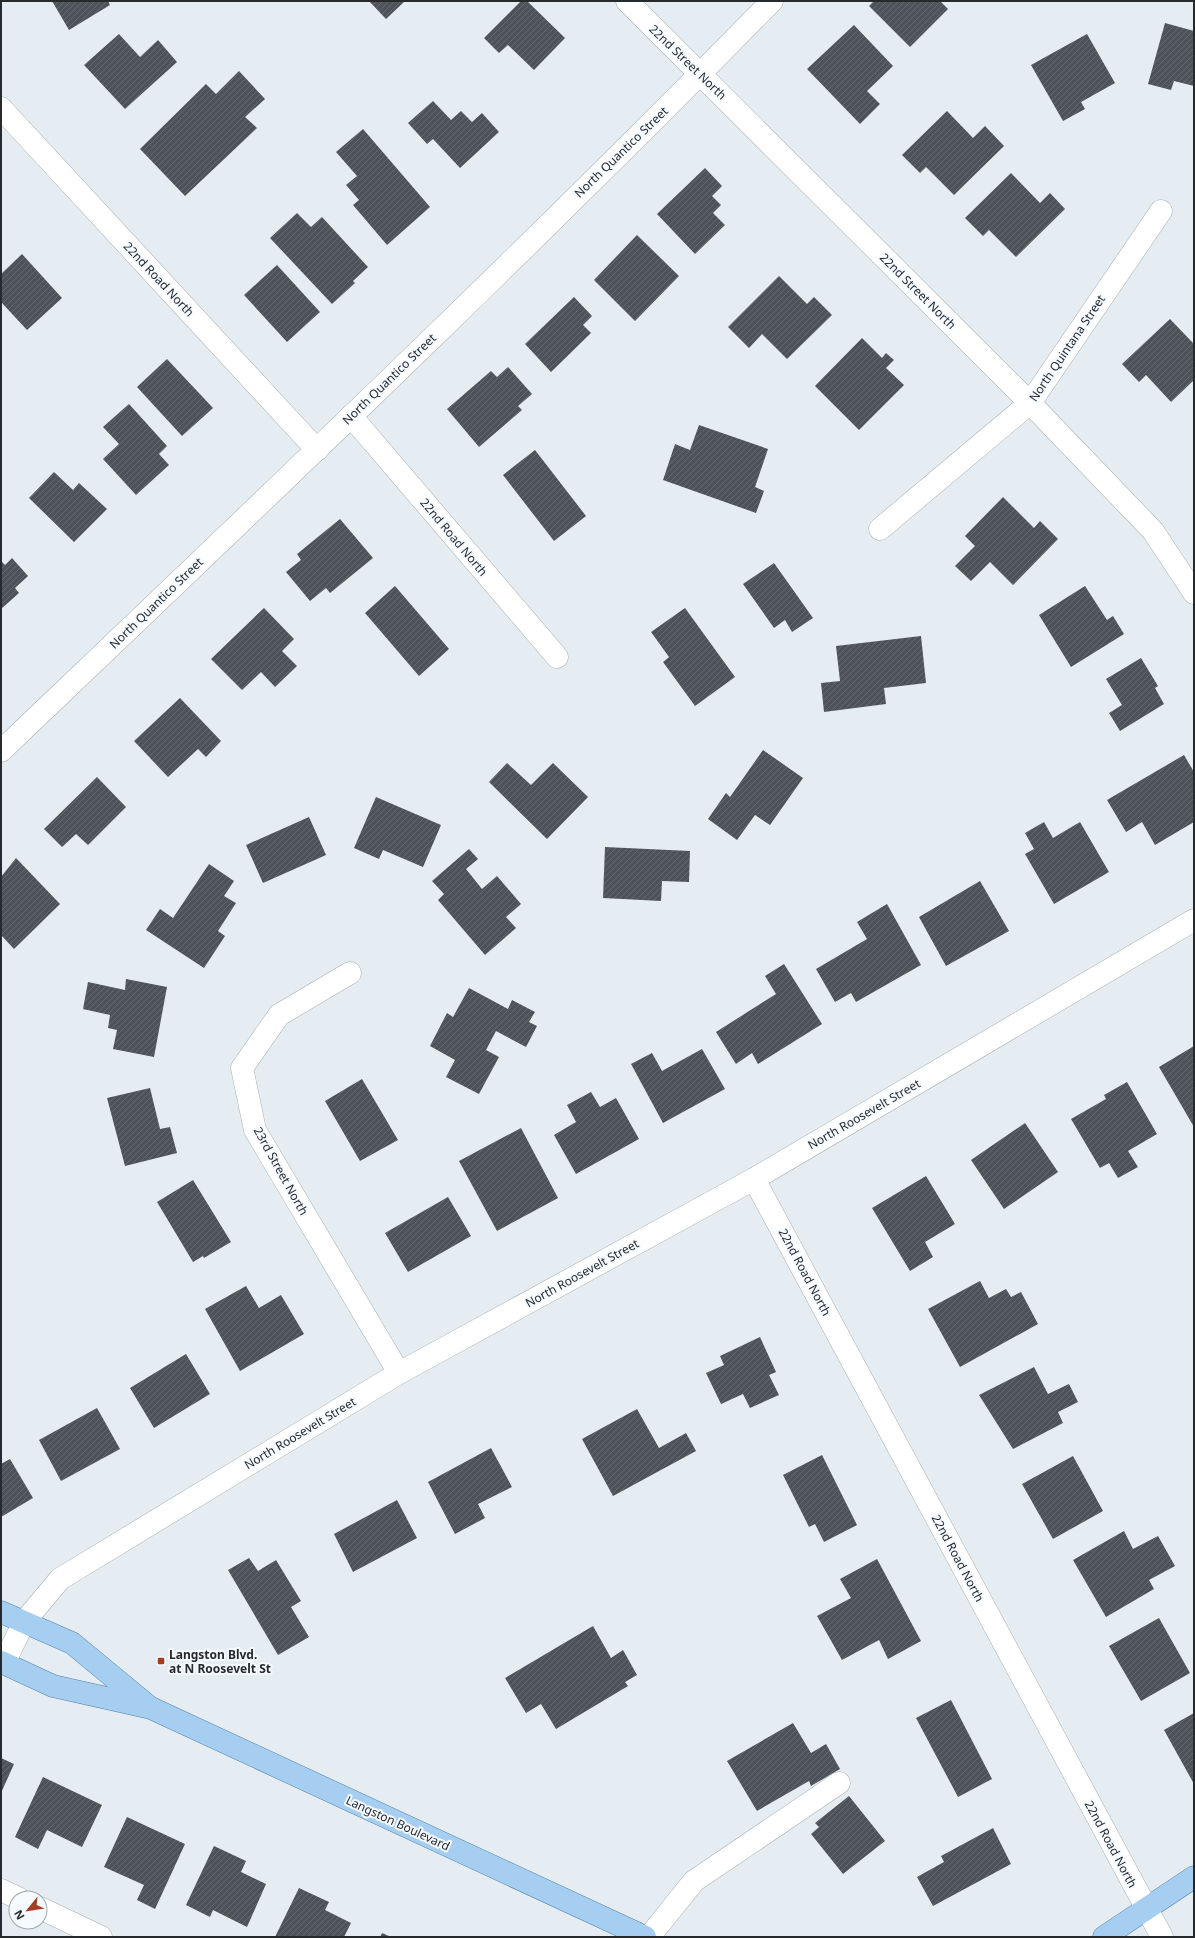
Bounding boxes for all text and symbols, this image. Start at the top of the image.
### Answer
street label: 22nd Street North [646,21,730,103]
street label: North Quantico Street [570,102,672,201]
street label: 22nd Road North [120,238,198,320]
street label: 22nd Street North [876,249,960,333]
street label: North Quintana Street [1025,291,1109,405]
street label: North Quantico Street [338,329,440,428]
street label: 22nd Road North [416,495,492,579]
street label: North Quantico Street [105,553,207,652]
street label: North Roosevelt Street [805,1074,924,1153]
street label: 23rd Street North [250,1124,312,1218]
street label: 22nd Road North [775,1225,835,1319]
street label: North Roosevelt Street [522,1234,642,1311]
street label: North Roosevelt Street [241,1393,360,1473]
street label: 22nd Road North [928,1511,988,1605]
place label: Langston Blvd. at N Roosevelt St [169,1646,271,1677]
marker: Langston Blvd. at N Roosevelt St [156,1656,166,1666]
street label: Langston Boulevard [343,1791,453,1855]
street label: 22nd Road North [1081,1797,1141,1891]
north arrow [8,1890,48,1930]
text: N [10,1908,28,1923]

